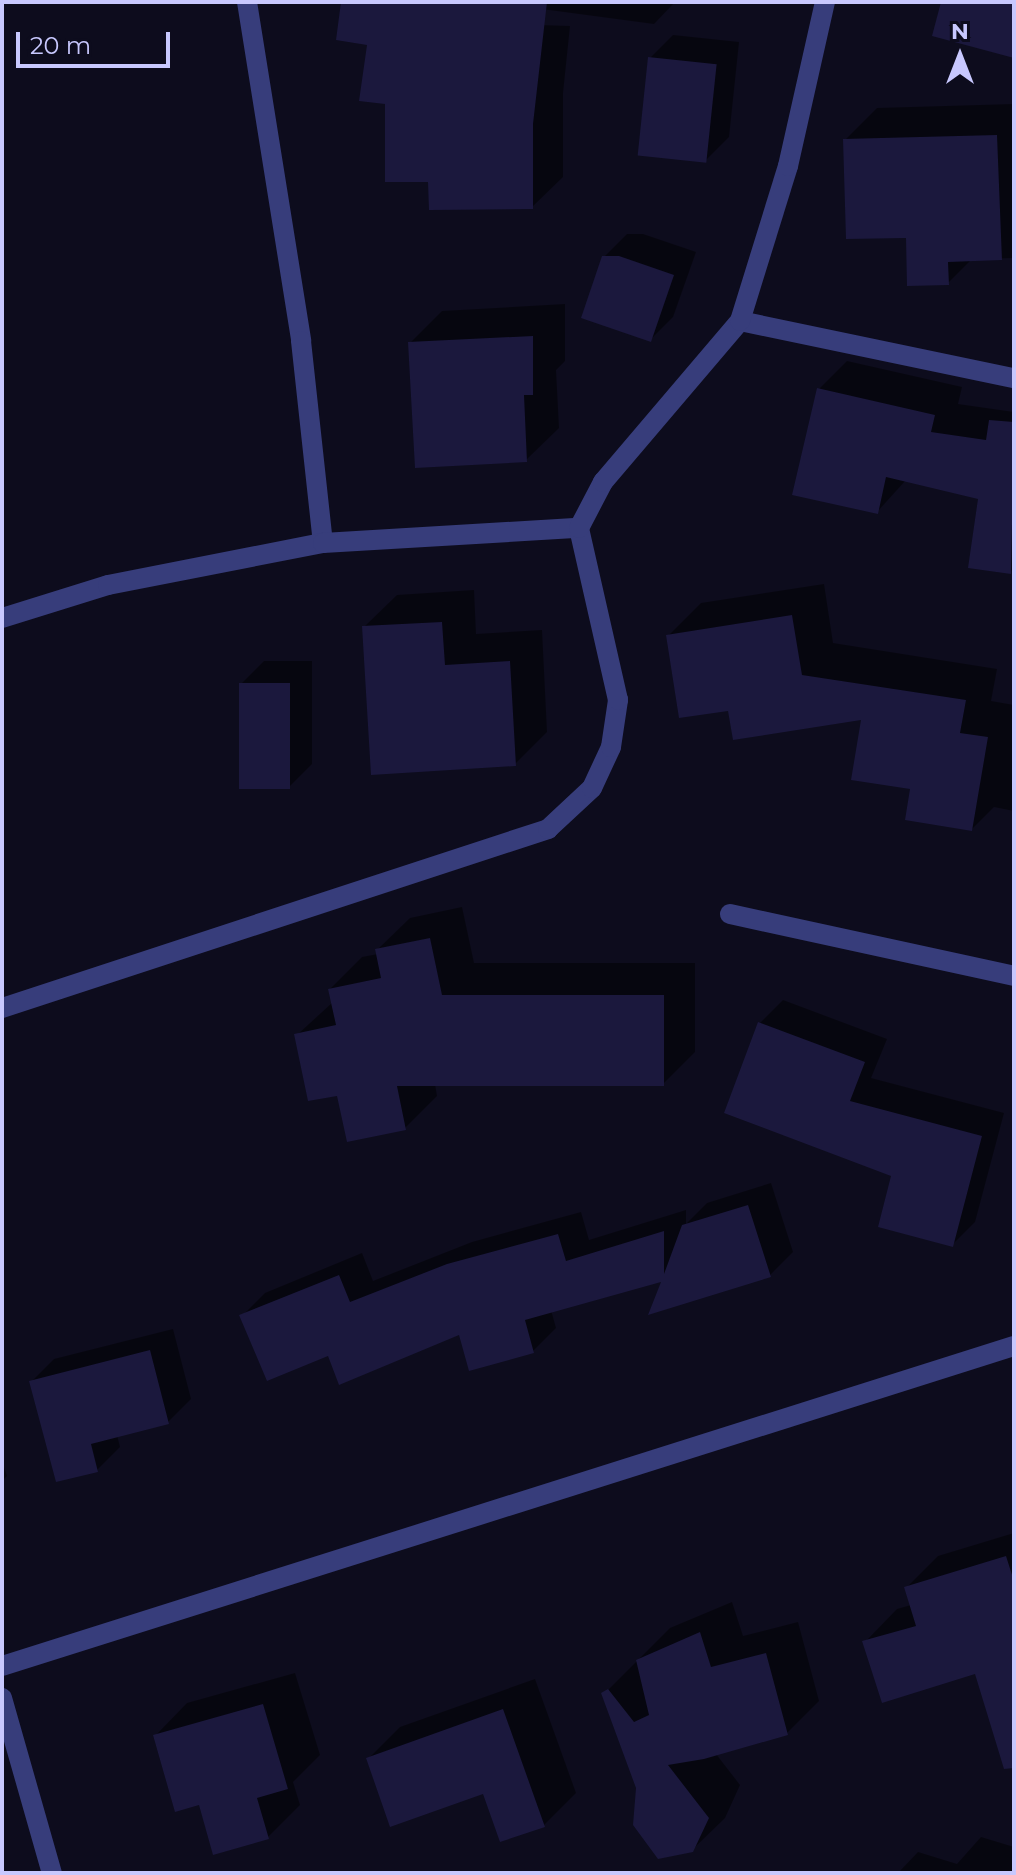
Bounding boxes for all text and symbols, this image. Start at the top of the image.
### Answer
scale bar [20,16,174,66]
north arrow [920,16,1000,96]
text: N [951,18,969,45]
text: 20 m [30,31,91,60]

